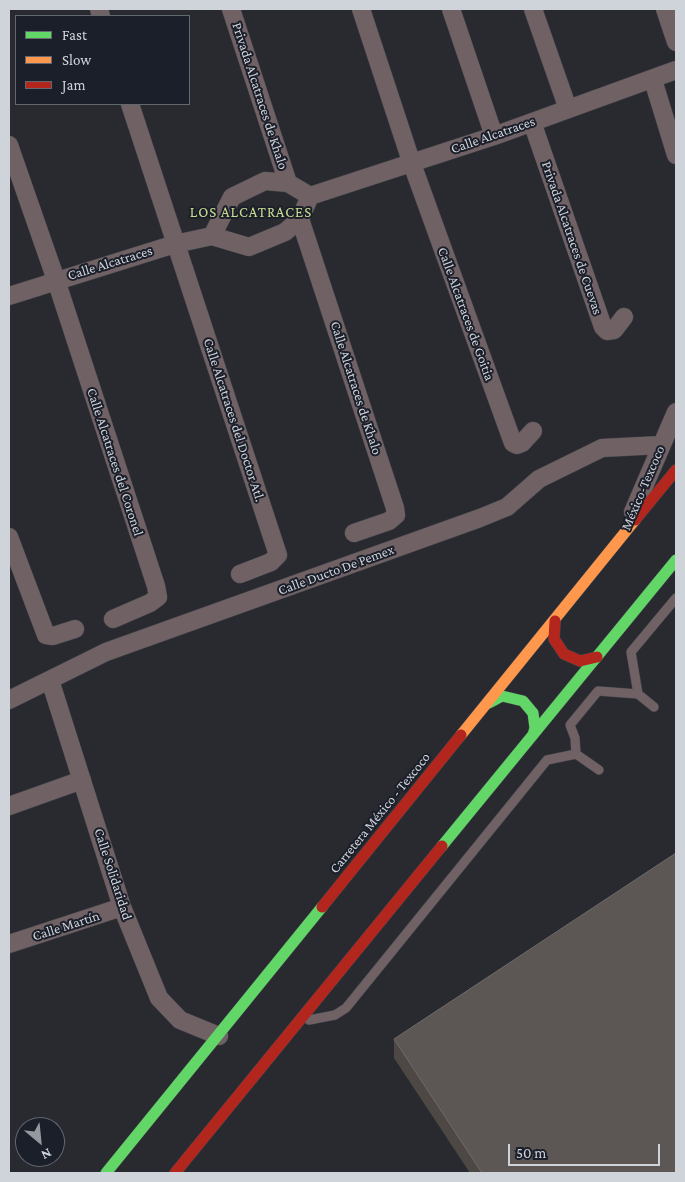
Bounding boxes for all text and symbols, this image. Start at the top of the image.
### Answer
legend [15,15,190,105]
street label: Privada Alcatraces de Khalo [228,20,292,172]
text: Fast [62,27,87,43]
text: Slow [62,52,91,68]
text: Jam [62,77,85,93]
street label: Calle Alcatraces [449,113,537,157]
street label: Privada Alcatraces de Cuevas [538,159,606,317]
district label: LOS ALCATRACES [188,203,314,221]
street label: Calle Alcatraces [65,242,155,284]
street label: Calle Alcatraces de Goitia [434,245,498,383]
street label: Calle Alcatraces de Khalo [326,319,386,457]
street label: Calle Alcatraces del Doctor Atl. [200,336,268,504]
street label: Calle Alcatraces del Coronel [83,386,147,538]
street label: México-Texcoco [618,443,668,533]
street label: Calle Ducto De Pemex [276,541,396,599]
street label: Carretera México - Texcoco [326,749,434,877]
street label: Calle Solidaridad [90,826,136,922]
street label: Calle Martín [30,907,102,945]
north arrow [15,1117,65,1167]
scale bar [510,1134,662,1166]
text: N [39,1145,55,1164]
text: 50 m [516,1145,546,1161]

